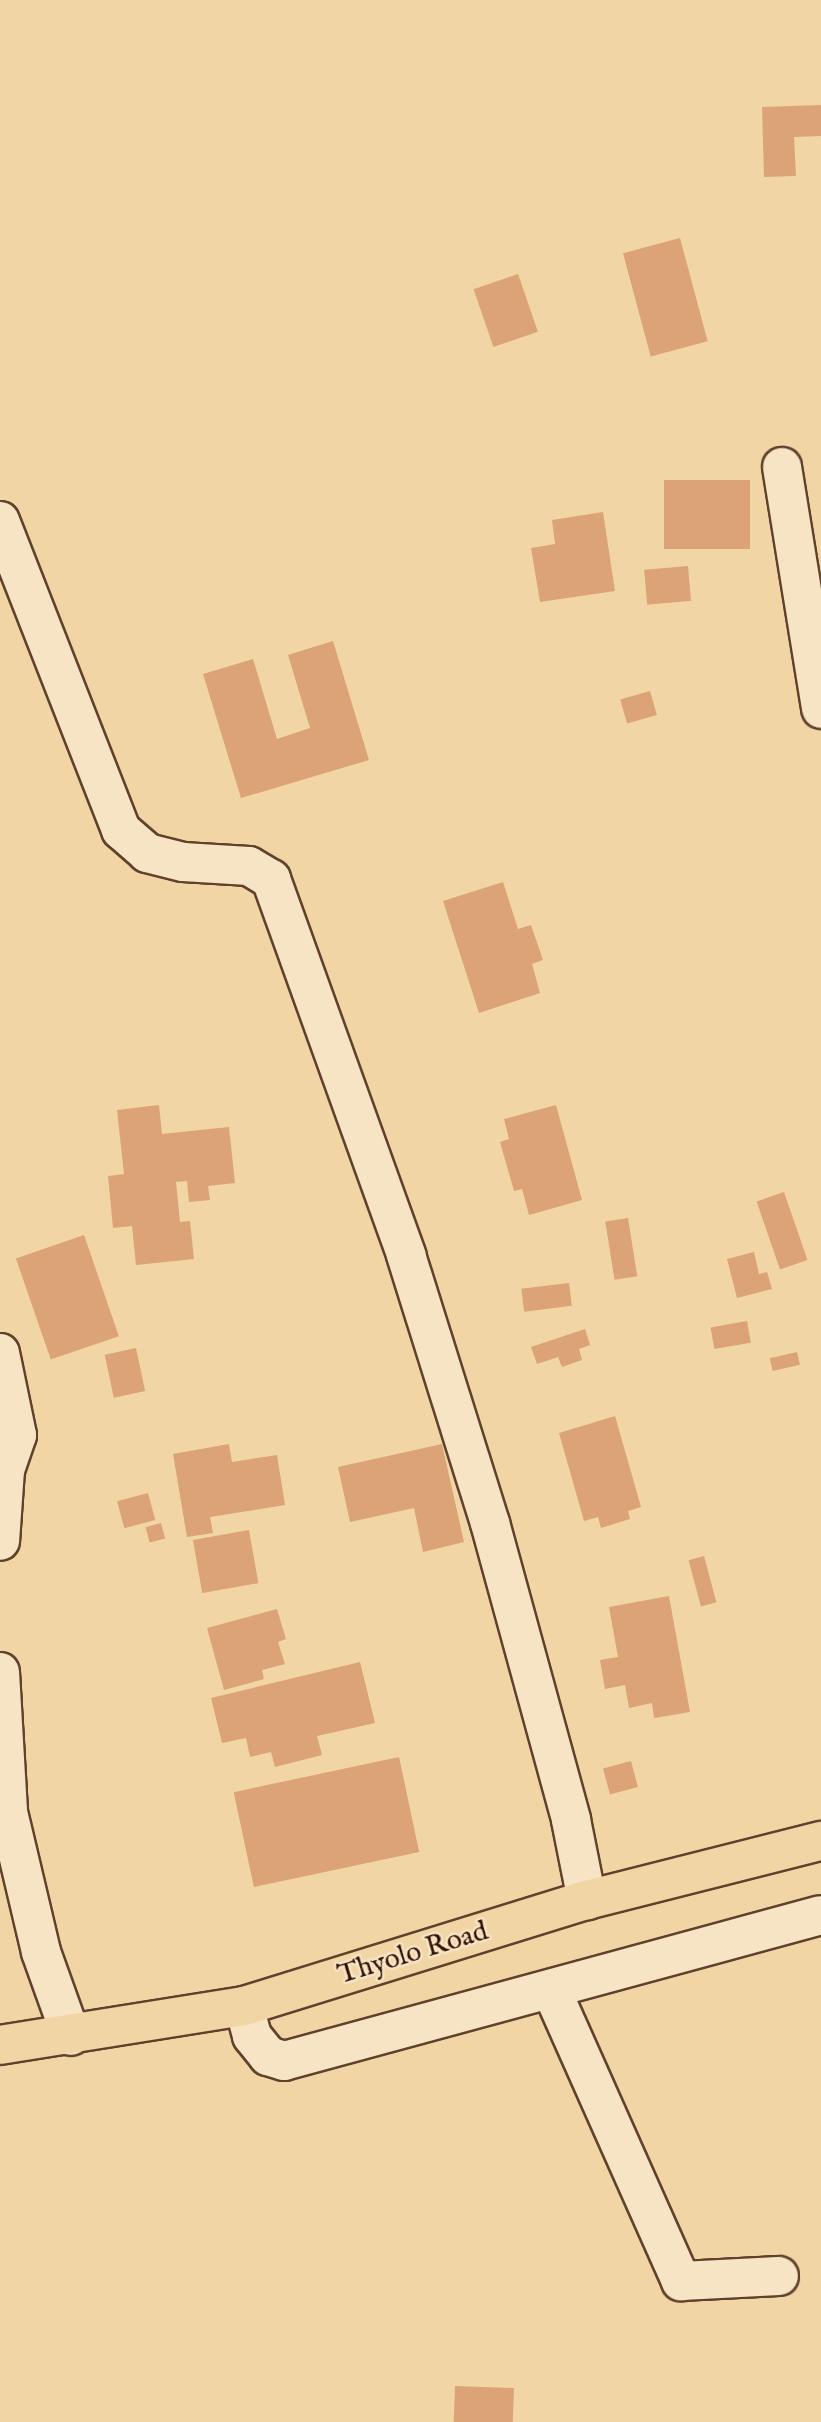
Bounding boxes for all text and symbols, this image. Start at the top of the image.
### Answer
street label: Thyolo Road [334,1915,492,1993]

